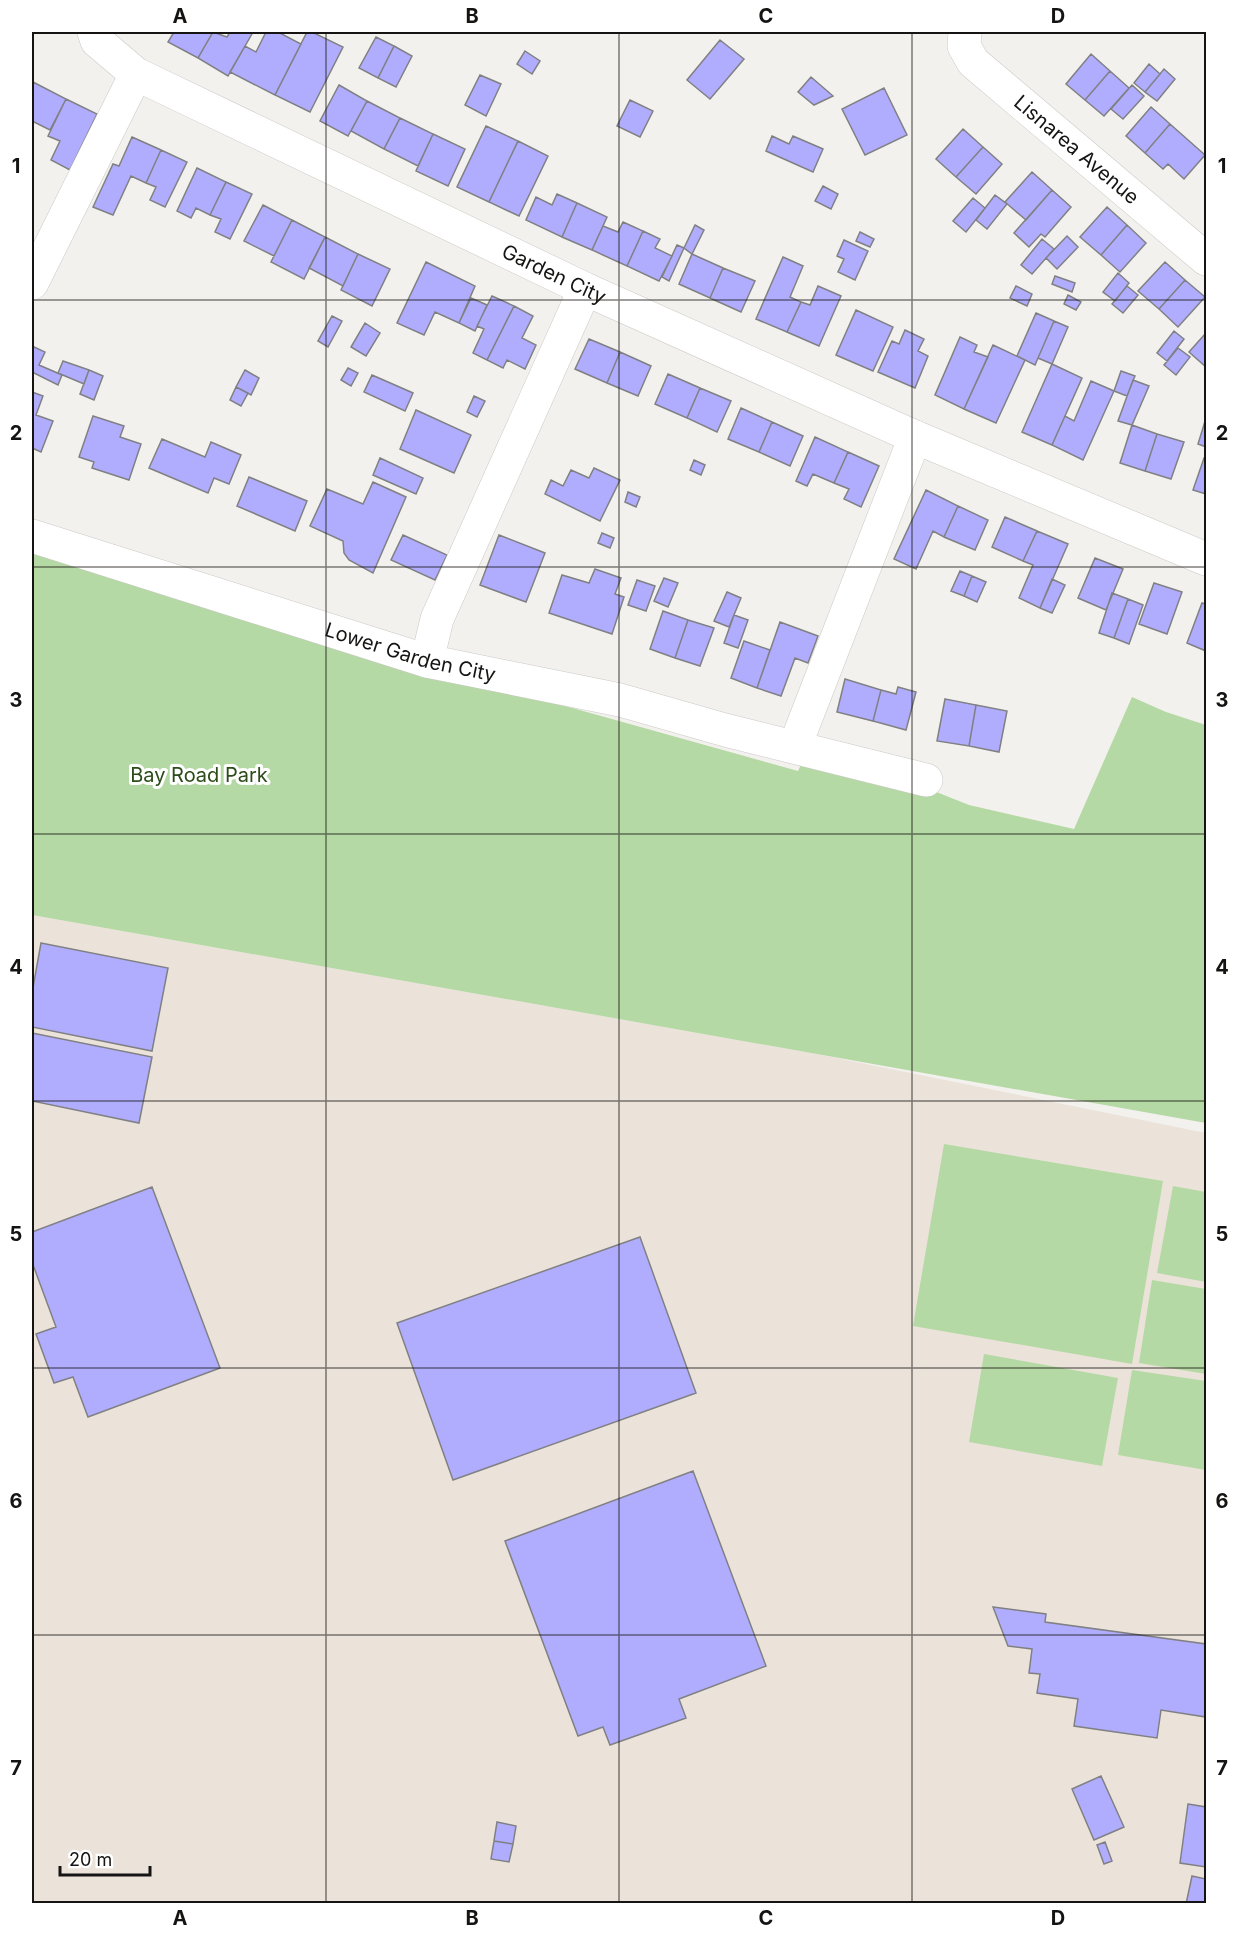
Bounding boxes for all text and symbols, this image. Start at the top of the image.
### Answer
text: A [173,4,188,28]
text: B [465,4,479,28]
text: C [759,4,773,28]
text: D [1051,4,1065,28]
street label: Lisnarea Avenue [1009,90,1144,209]
text: 1 [12,154,20,178]
text: 1 [1218,154,1226,178]
street label: Garden City [498,239,610,309]
text: 2 [10,421,22,445]
text: 2 [1216,421,1228,445]
street label: Lower Garden City [322,617,498,687]
text: 3 [10,688,22,712]
text: 3 [1216,688,1228,712]
park label: Bay Road Park [130,763,268,787]
text: 4 [9,955,23,979]
text: 4 [1215,955,1229,979]
text: 5 [10,1222,22,1246]
text: 5 [1216,1222,1228,1246]
text: 6 [10,1489,23,1513]
text: 6 [1216,1489,1229,1513]
text: 7 [10,1756,22,1780]
text: 7 [1216,1756,1228,1780]
scale bar [60,1839,150,1877]
text: 20 m [69,1849,112,1870]
text: A [173,1906,188,1930]
text: B [465,1906,479,1930]
text: C [759,1906,773,1930]
text: D [1051,1906,1065,1930]

